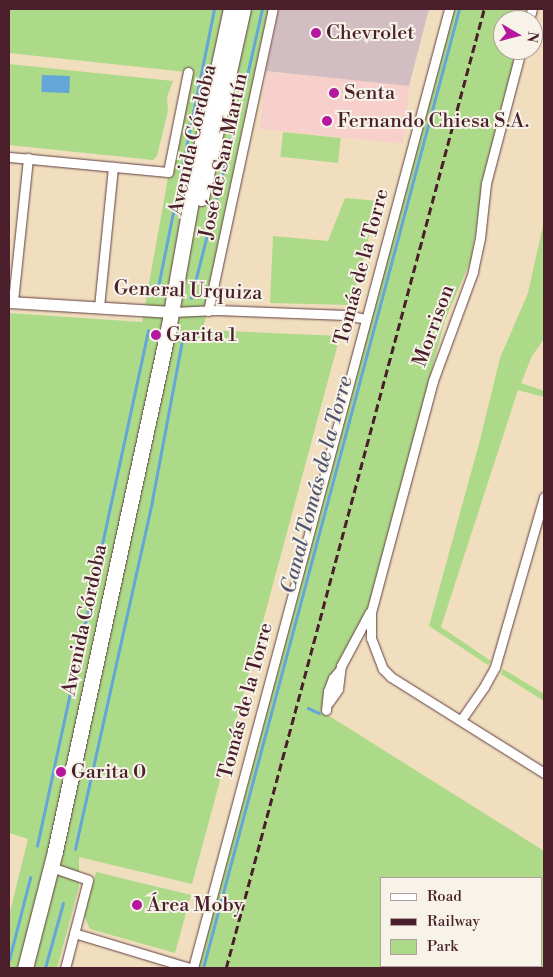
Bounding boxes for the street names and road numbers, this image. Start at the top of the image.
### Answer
street label: Avenida Córdoba [164,62,222,218]
street label: José de San Martín [195,71,253,241]
street label: Tomás de la Torre [330,186,394,348]
street label: General Urquiza [113,276,263,306]
street label: Morrison [408,282,460,370]
street label: Avenida Córdoba [57,542,113,698]
street label: Tomás de la Torre [214,620,278,782]

